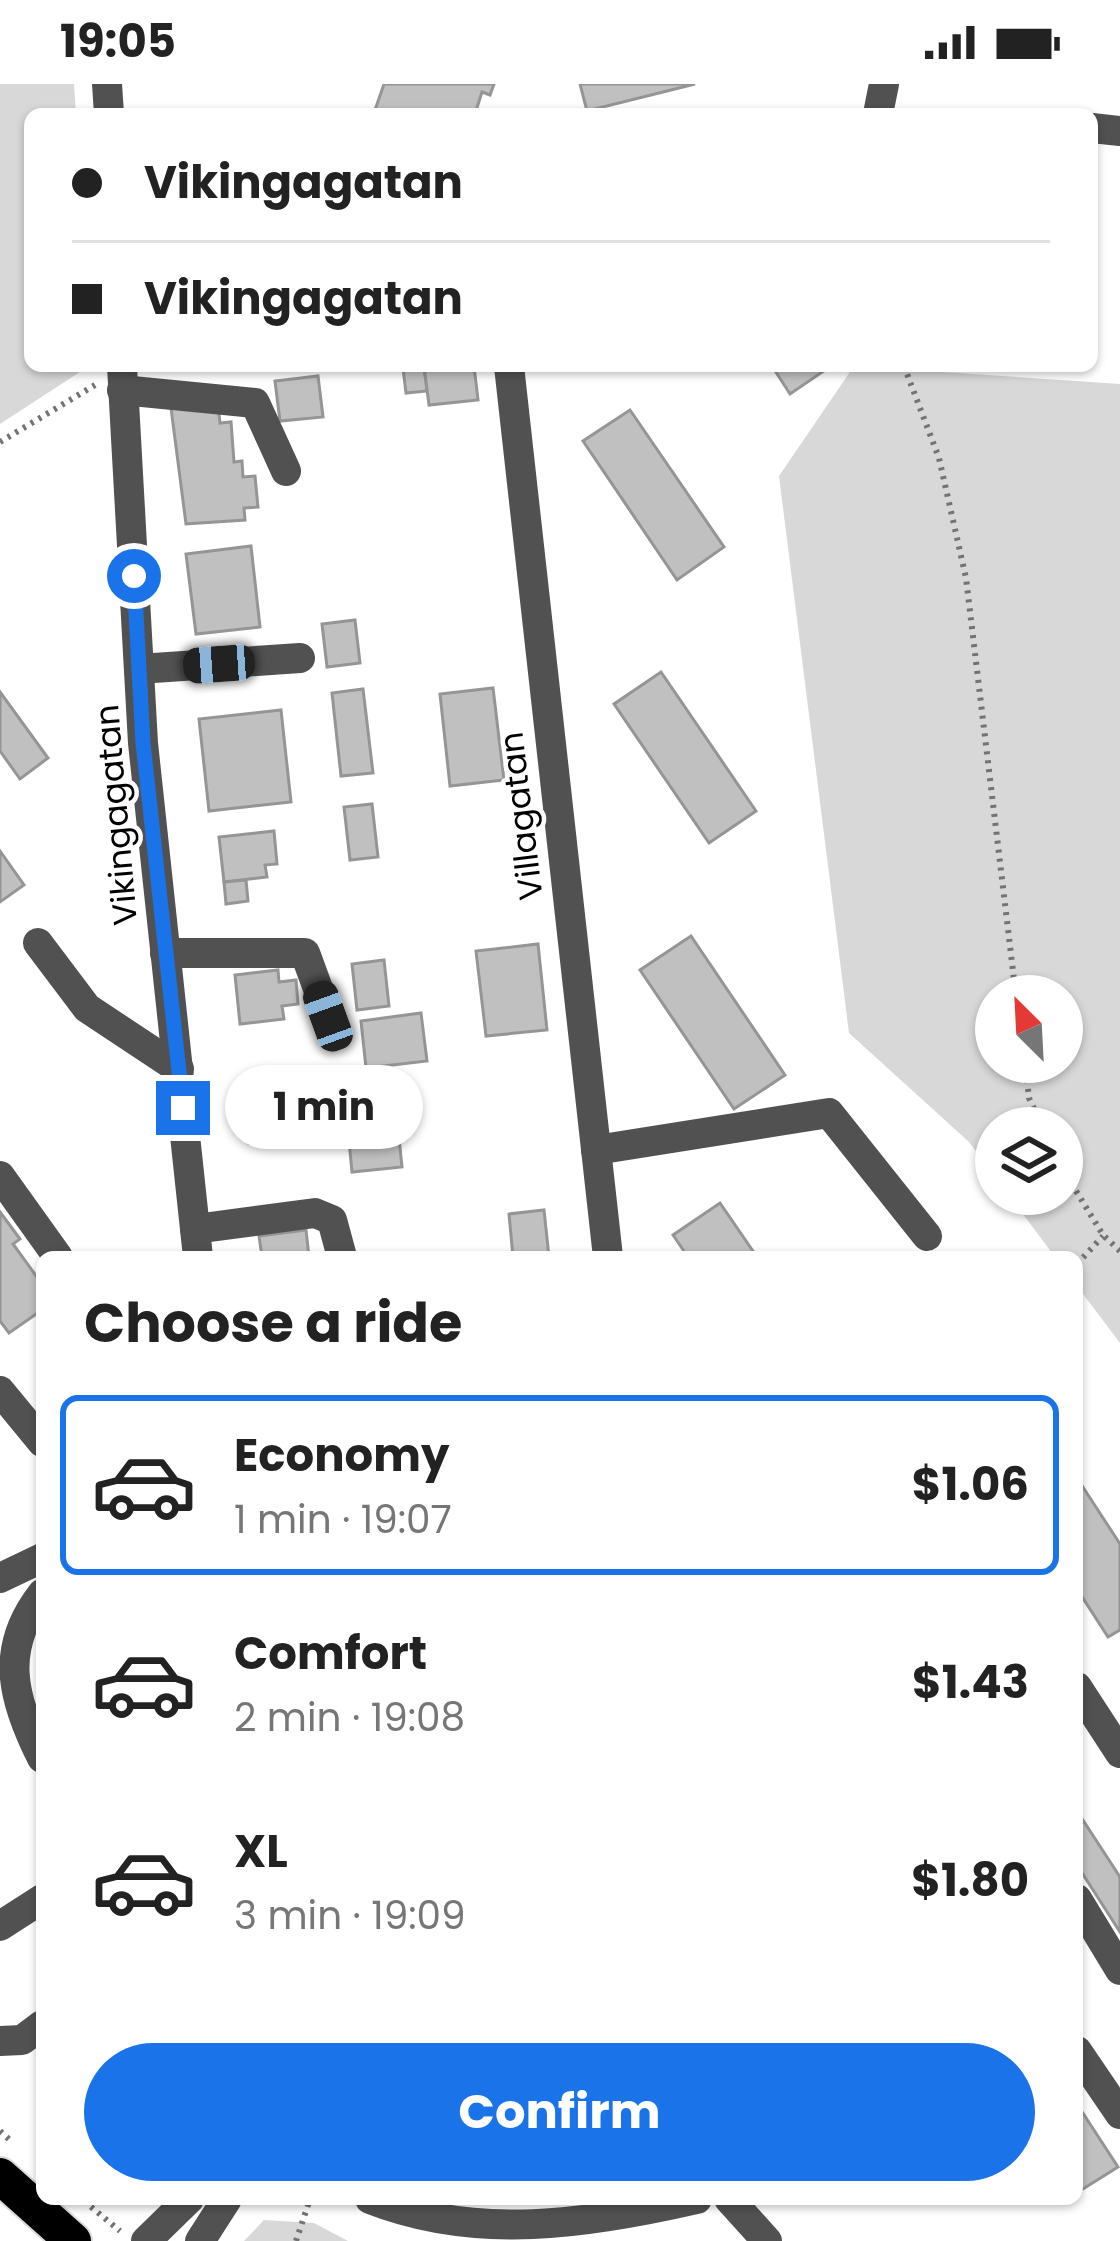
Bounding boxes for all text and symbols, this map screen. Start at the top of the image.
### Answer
text: 19:05 [60,10,176,73]
text: Vikingagatan [144,151,463,214]
text: Vikingagatan [144,267,463,330]
route start [107,549,161,603]
car [182,644,256,684]
street label: Vikingagatan [83,703,149,927]
street label: Villagatan [487,729,555,903]
north arrow [975,975,1083,1083]
map controls [975,975,1083,1215]
car [299,976,357,1056]
callout: 1 min [225,1066,423,1150]
text: 1 min [273,1079,375,1134]
route end [156,1081,210,1135]
button: layers [975,1107,1083,1215]
text: Choose a ride [84,1285,462,1361]
text: Economy [234,1424,449,1487]
icon: car [90,1431,198,1539]
text: $1.06 [912,1453,1029,1516]
text: 1 min · 19:07 [234,1492,452,1547]
text: Comfort [234,1622,427,1685]
icon: car [90,1629,198,1737]
text: $1.43 [912,1651,1029,1714]
text: 2 min · 19:08 [234,1690,465,1745]
text: XL [234,1820,288,1883]
icon: car [90,1827,198,1935]
text: $1.80 [911,1849,1029,1912]
text: 3 min · 19:09 [234,1888,466,1943]
button: Confirm [84,2043,1035,2181]

